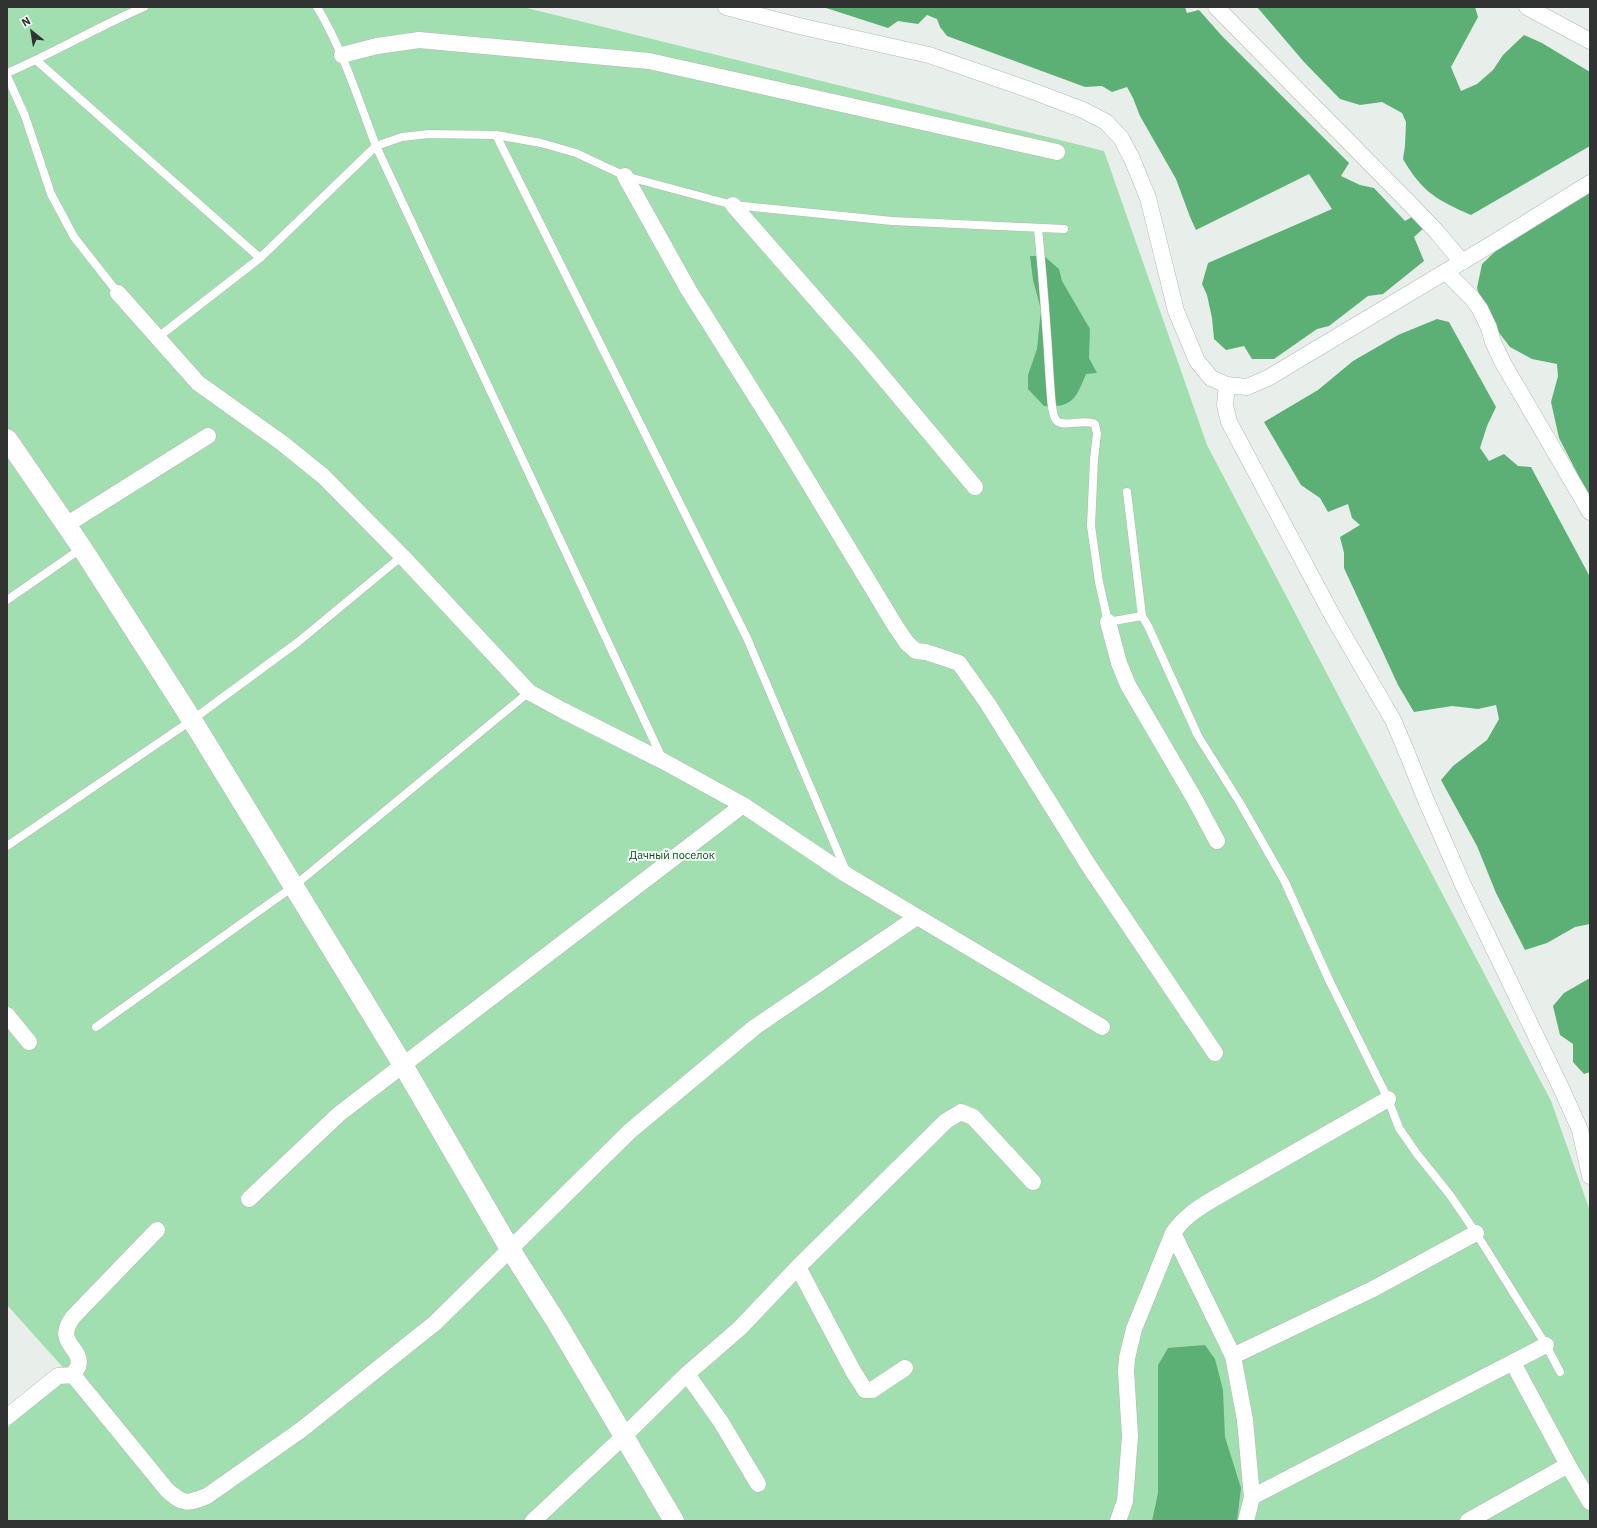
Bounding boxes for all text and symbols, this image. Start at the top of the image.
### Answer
north arrow [12,12,52,52]
text: N [19,14,33,30]
park label: Дачный поселок [629,849,715,863]

